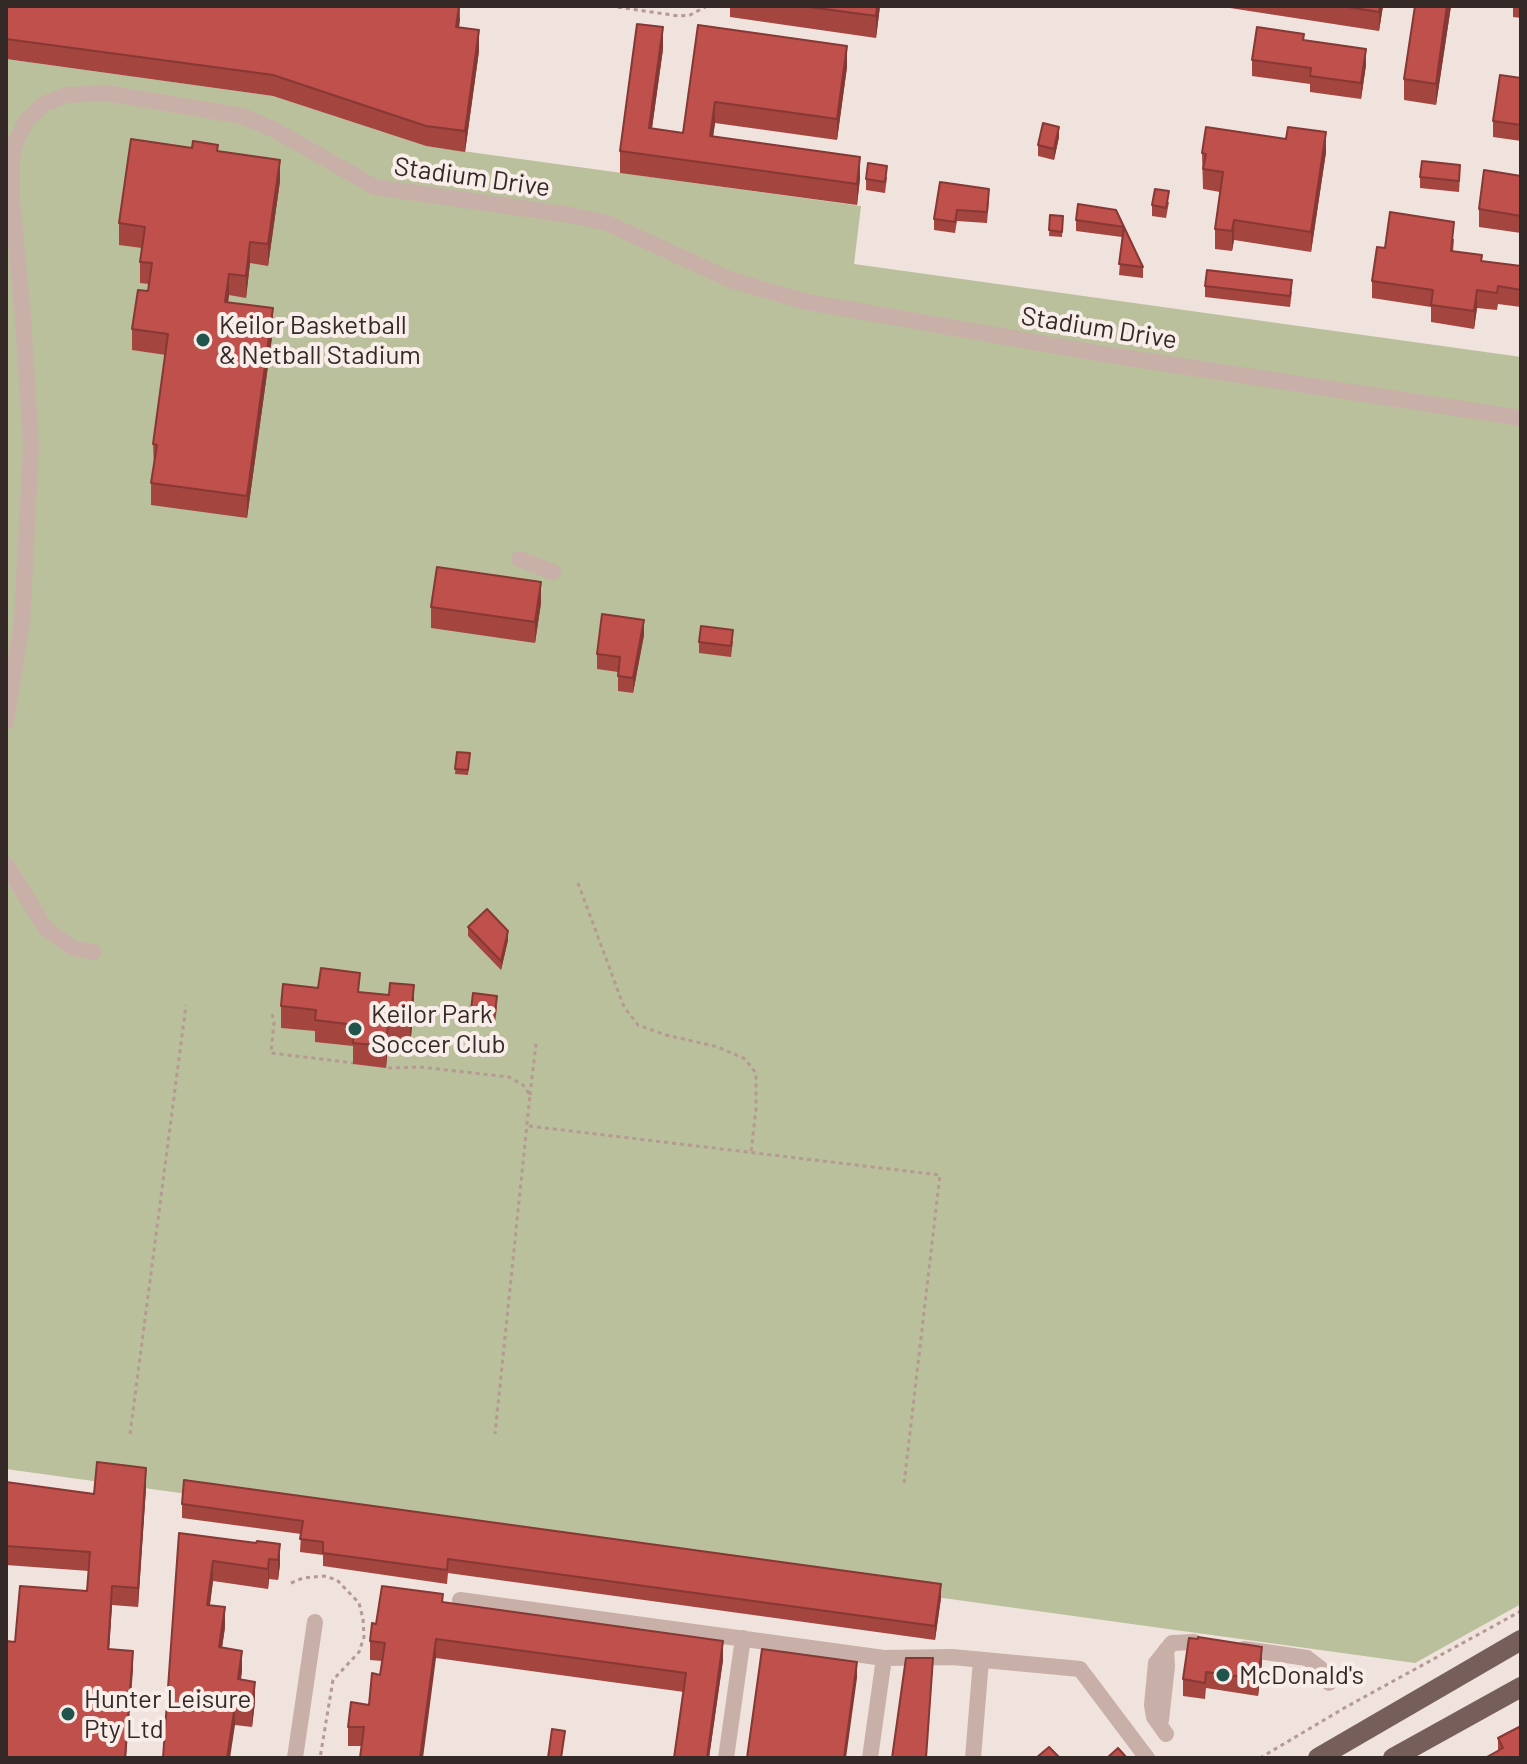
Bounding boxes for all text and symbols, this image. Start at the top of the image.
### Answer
street label: Stadium Drive [392,151,552,203]
street label: Stadium Drive [1019,300,1179,356]
place label: Keilor Basketball & Netball Stadium [219,309,421,370]
marker: Keilor Basketball & Netball Stadium [194,331,212,349]
place label: Keilor Park Soccer Club [371,998,506,1060]
marker: Keilor Park Soccer Club [346,1020,364,1038]
place label: McDonald's [1239,1659,1364,1691]
marker: McDonald's [1214,1666,1232,1684]
place label: Hunter Leisure Pty Ltd [84,1683,251,1744]
marker: Hunter Leisure Pty Ltd [59,1705,77,1723]

